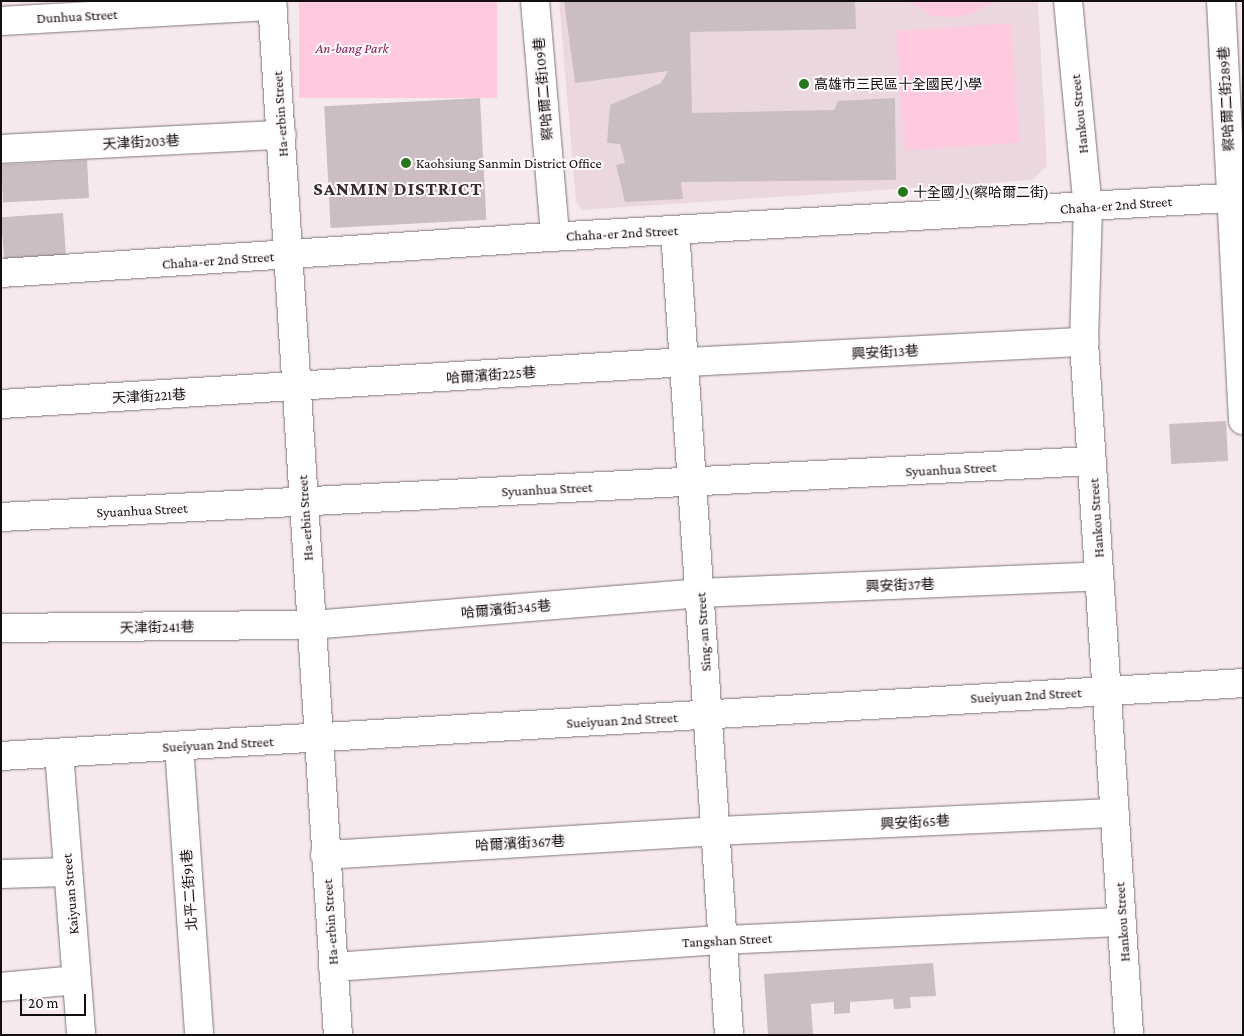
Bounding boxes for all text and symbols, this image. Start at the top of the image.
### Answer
street label: Dunhua Street [36,5,118,27]
street label: 察哈爾二街109巷 [530,37,556,141]
park label: An-bang Park [315,40,389,56]
street label: 察哈爾二街289巷 [1215,46,1237,152]
street label: Ha-erbin Street [269,71,291,157]
street label: Hankou Street [1066,74,1092,154]
place label: 高雄市三民區十全國民小學 [814,76,982,92]
marker: 高雄市三民區十全國民小學 [798,78,810,90]
street label: 天津街203巷 [102,132,180,152]
place label: Kaohsiung Sanmin District Office [416,155,602,171]
marker: Kaohsiung Sanmin District Office [400,157,412,169]
district label: SANMIN DISTRICT [311,178,485,200]
place label: 十全國小(察哈爾二街) [913,184,1049,200]
marker: 十全國小(察哈爾二街) [897,186,909,198]
street label: Chaha-er 2nd Street [1059,193,1173,217]
street label: Chaha-er 2nd Street [565,222,679,244]
street label: Chaha-er 2nd Street [161,248,275,272]
street label: 興安街13巷 [851,342,919,362]
street label: 哈爾濱街225巷 [446,363,536,387]
street label: 天津街221巷 [112,386,186,406]
street label: Syuanhua Street [905,458,997,480]
street label: Ha-erbin Street [294,475,316,561]
street label: Syuanhua Street [501,478,593,500]
street label: Hankou Street [1085,478,1107,558]
street label: Syuanhua Street [96,499,188,521]
street label: 興安街37巷 [865,575,935,595]
street label: Sing-an Street [692,592,714,672]
street label: 哈爾濱街345巷 [460,597,552,621]
street label: 天津街241巷 [120,618,194,636]
street label: Sueiyuan 2nd Street [970,684,1082,706]
street label: Sueiyuan 2nd Street [566,709,678,731]
street label: Sueiyuan 2nd Street [162,733,274,755]
street label: 興安街65巷 [880,812,950,832]
street label: 哈爾濱街367巷 [475,832,565,854]
street label: 北平二街91巷 [178,849,200,931]
street label: Kaiyuan Street [58,853,82,935]
street label: Ha-erbin Street [319,879,341,965]
street label: Hankou Street [1111,882,1133,962]
street label: Tangshan Street [681,929,773,951]
scale bar [22,984,89,1016]
text: 20 m [28,995,59,1011]

